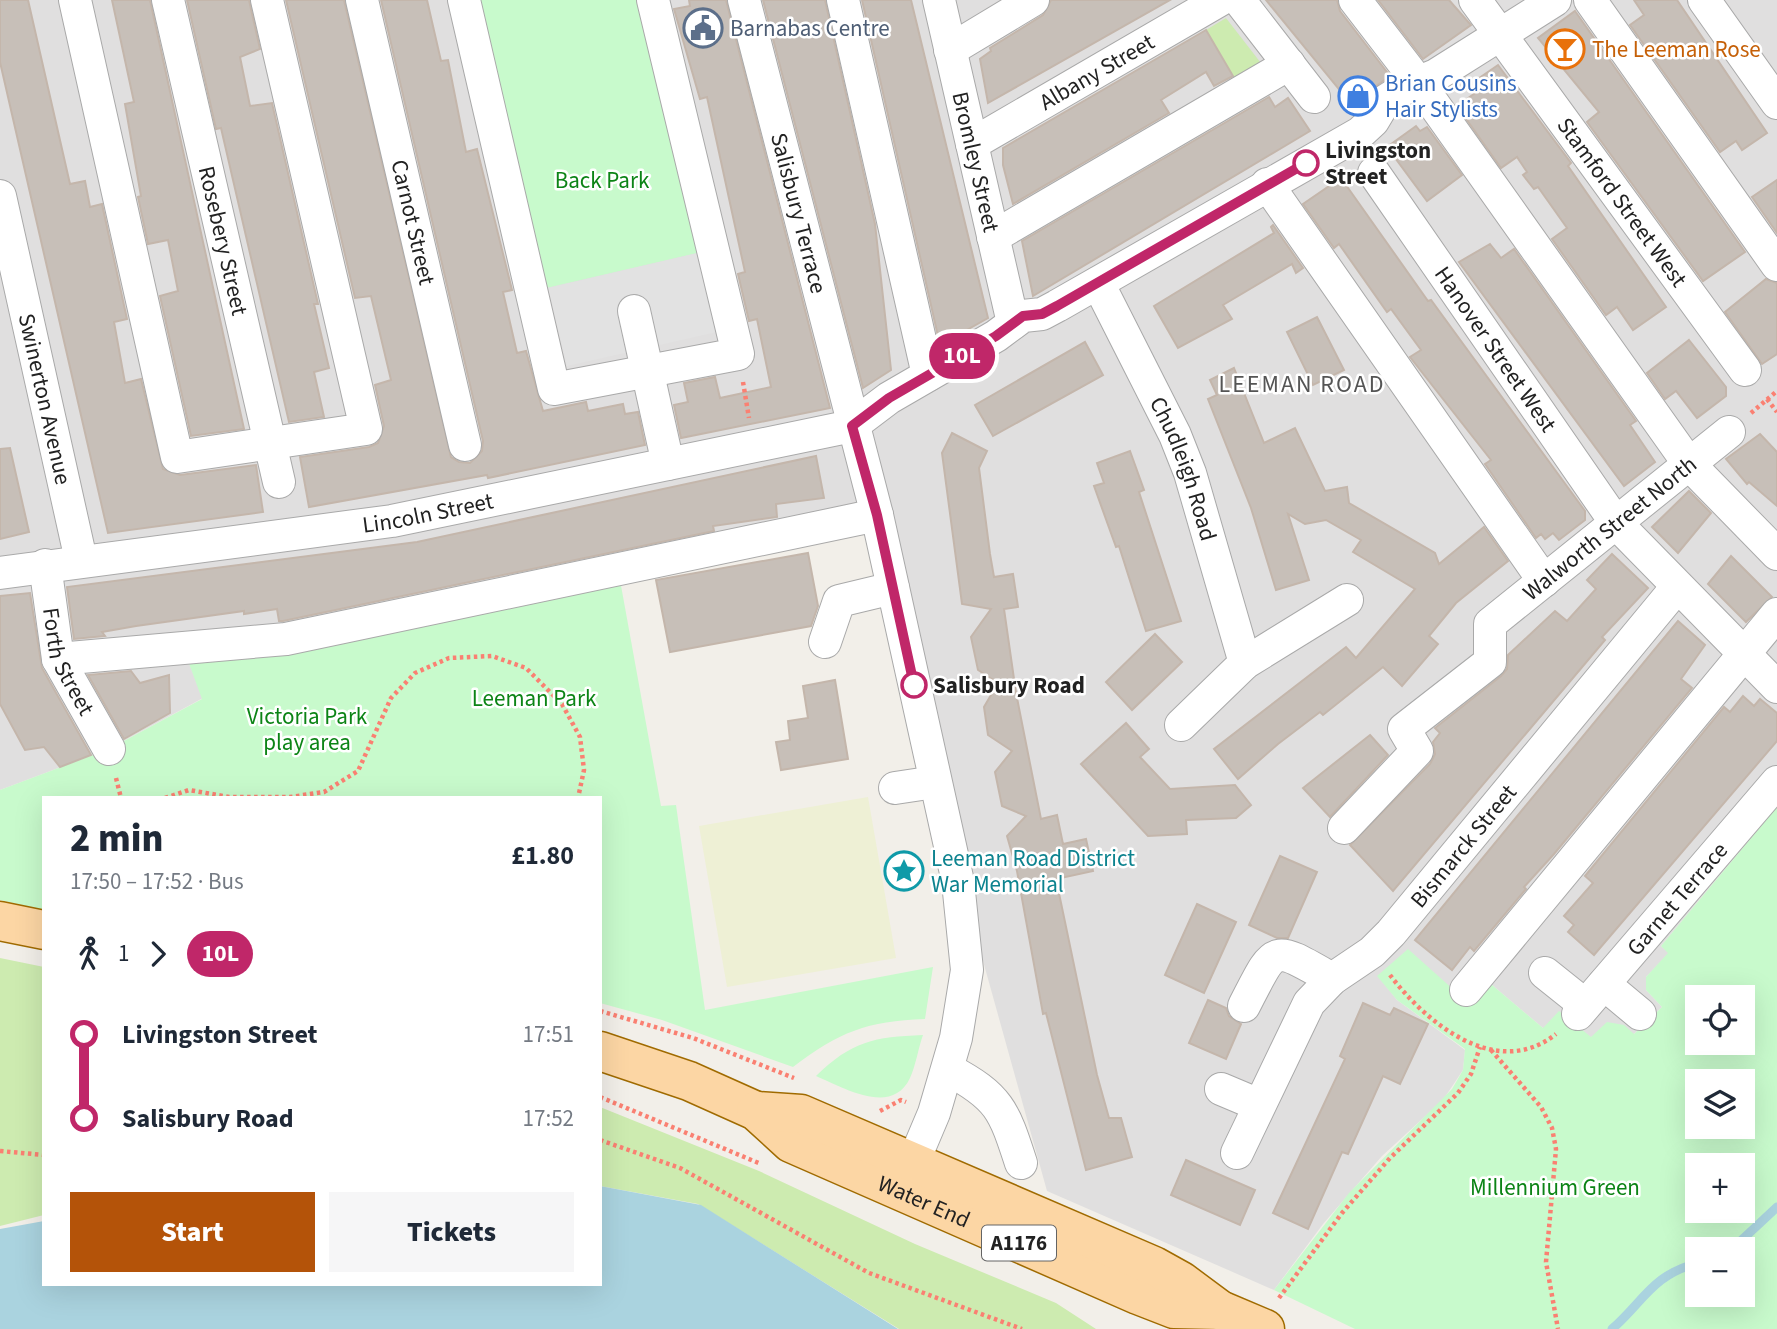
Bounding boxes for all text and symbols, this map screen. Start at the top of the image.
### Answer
public building icon: Barnabas Centre [682,7,724,49]
place label: Barnabas Centre [730,12,890,45]
street label: Albany Street [1033,26,1161,119]
bar icon: The Leeman Rose [1544,28,1586,70]
place label: The Leeman Rose [1592,33,1761,66]
place label: Brian Cousins Hair Stylists [1385,67,1517,126]
shop icon: Brian Cousins Hair Stylists [1337,75,1379,117]
street label: Bromley Street [943,88,1008,236]
street label: Stamford Street West [1549,111,1695,294]
street label: Salisbury Terrace [762,129,835,297]
place label: Livingston Street [1325,134,1431,193]
marker: Livingston Street [1293,150,1319,176]
street label: Carnot Street [382,156,443,288]
street label: Rosebery Street [190,163,256,319]
park label: Back Park [555,164,650,197]
street label: Hanover Street West [1426,260,1564,439]
street label: Swinerton Avenue [10,310,80,488]
line badge: 10L [922,333,1002,379]
text: 10L [943,338,981,373]
district label: LEEMAN ROAD [1219,367,1385,402]
street label: Chudleigh Road [1141,391,1225,545]
street label: Walworth Street North [1516,448,1704,609]
street label: Lincoln Street [360,484,496,542]
street label: Forth Street [34,605,103,722]
place label: Salisbury Road [933,669,1085,702]
marker: Salisbury Road [901,672,927,698]
park label: Leeman Park [472,682,597,715]
park label: Victoria Park play area [247,700,368,759]
street label: Bismarck Street [1403,777,1525,915]
text: 2 min [70,812,163,866]
street label: Garnet Terrace [1619,835,1736,963]
text: £1.80 [511,837,574,874]
place label: Leeman Road District War Memorial [931,842,1135,901]
place icon: Leeman Road District War Memorial [883,850,925,892]
text: 17:50 – 17:52 · Bus [70,865,244,898]
icon: walk [70,935,108,973]
icon: forward [139,935,177,973]
text: 10L [201,936,239,971]
text: 1 [118,937,129,970]
map controls [1685,985,1755,1307]
button: locate [1685,985,1755,1055]
text: Livingston Street [122,1016,318,1053]
text: 17:51 [523,1018,574,1051]
button: layers [1685,1069,1755,1139]
text: Salisbury Road [122,1100,294,1137]
text: 17:52 [523,1102,574,1135]
button: + [1685,1153,1755,1223]
street label: Water End [872,1167,975,1237]
park label: Millennium Green [1470,1171,1640,1204]
button: Start [70,1192,315,1272]
button: Tickets [329,1192,574,1272]
road number: A1176 [982,1226,1056,1260]
button: − [1685,1237,1755,1307]

